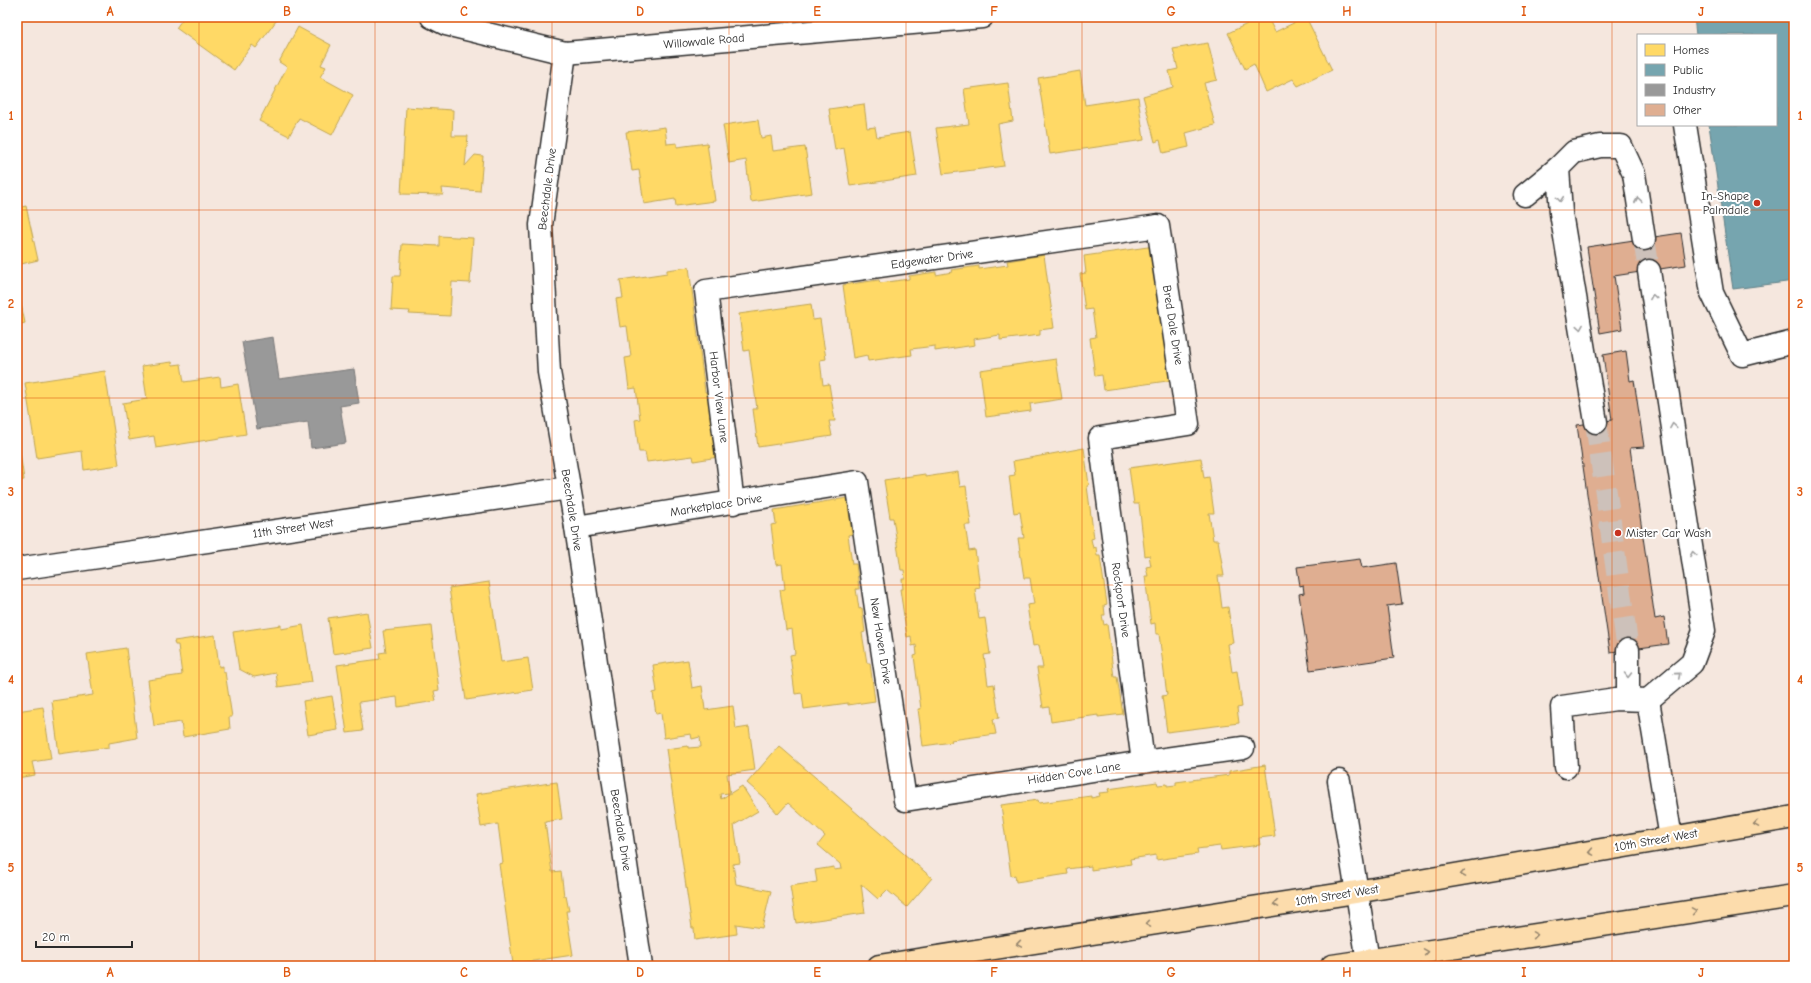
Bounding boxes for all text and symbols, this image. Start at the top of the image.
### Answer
text: A [106,4,114,19]
text: B [283,4,291,19]
text: C [460,4,468,19]
text: D [636,4,644,19]
text: E [813,4,821,19]
text: F [990,4,998,19]
text: G [1166,4,1176,19]
text: H [1342,4,1352,19]
text: I [1521,4,1527,19]
text: J [1698,4,1704,19]
street label: Willowvale Road [663,30,745,52]
legend [1637,34,1777,126]
text: Homes [1673,43,1709,57]
text: Public [1673,63,1704,77]
text: Industry [1673,83,1716,97]
text: Other [1673,103,1702,117]
text: 1 [8,108,14,123]
text: 1 [1797,108,1803,123]
street label: Beechdale Drive [535,147,559,231]
place label: In-Shape Palmdale [1701,189,1749,217]
one-way arrow [1556,195,1565,202]
one-way arrow [1634,197,1643,203]
marker: In-Shape Palmdale [1752,198,1762,208]
street label: Edgewater Drive [890,246,974,272]
street label: Bred Dale Drive [1160,284,1186,366]
one-way arrow [1649,294,1658,301]
text: 2 [8,296,14,311]
text: 2 [1797,296,1803,311]
one-way arrow [1575,324,1584,330]
street label: Harbor View Lane [706,350,732,444]
one-way arrow [1669,423,1678,429]
street label: Beechdale Drive [559,468,585,552]
text: 3 [8,484,14,499]
text: 3 [1797,484,1803,499]
street label: Marketplace Drive [669,491,763,519]
street label: 11th Street West [252,515,335,541]
place label: Mister Car Wash [1626,526,1711,540]
marker: Mister Car Wash [1613,528,1623,538]
one-way arrow [1689,551,1698,557]
street label: Rockport Drive [1109,562,1133,638]
street label: New Haven Drive [867,597,895,685]
text: 4 [8,672,14,687]
one-way arrow [1624,672,1632,678]
one-way arrow [1673,672,1680,679]
text: 4 [1797,672,1803,687]
street label: Hidden Cove Lane [1027,759,1121,787]
street label: Beechdale Drive [608,788,634,872]
one-way arrow [1752,819,1759,827]
street label: 10th Street West [1613,826,1699,854]
one-way arrow [1588,847,1594,855]
text: 5 [8,860,15,875]
text: 5 [1797,860,1804,875]
one-way arrow [1460,869,1466,878]
street label: 10th Street West [1294,881,1380,908]
one-way arrow [1273,899,1279,908]
one-way arrow [1691,907,1697,916]
one-way arrow [1145,919,1151,928]
scale bar [36,923,132,949]
text: 20 m [42,930,70,944]
one-way arrow [1531,931,1538,940]
one-way arrow [1016,939,1022,948]
one-way arrow [1423,948,1429,957]
text: A [106,965,114,980]
text: B [283,965,291,980]
text: C [460,965,468,980]
text: D [636,965,644,980]
text: E [813,965,821,980]
text: F [990,965,998,980]
text: G [1166,965,1176,980]
text: H [1342,965,1352,980]
text: I [1521,965,1527,980]
text: J [1698,965,1704,980]

